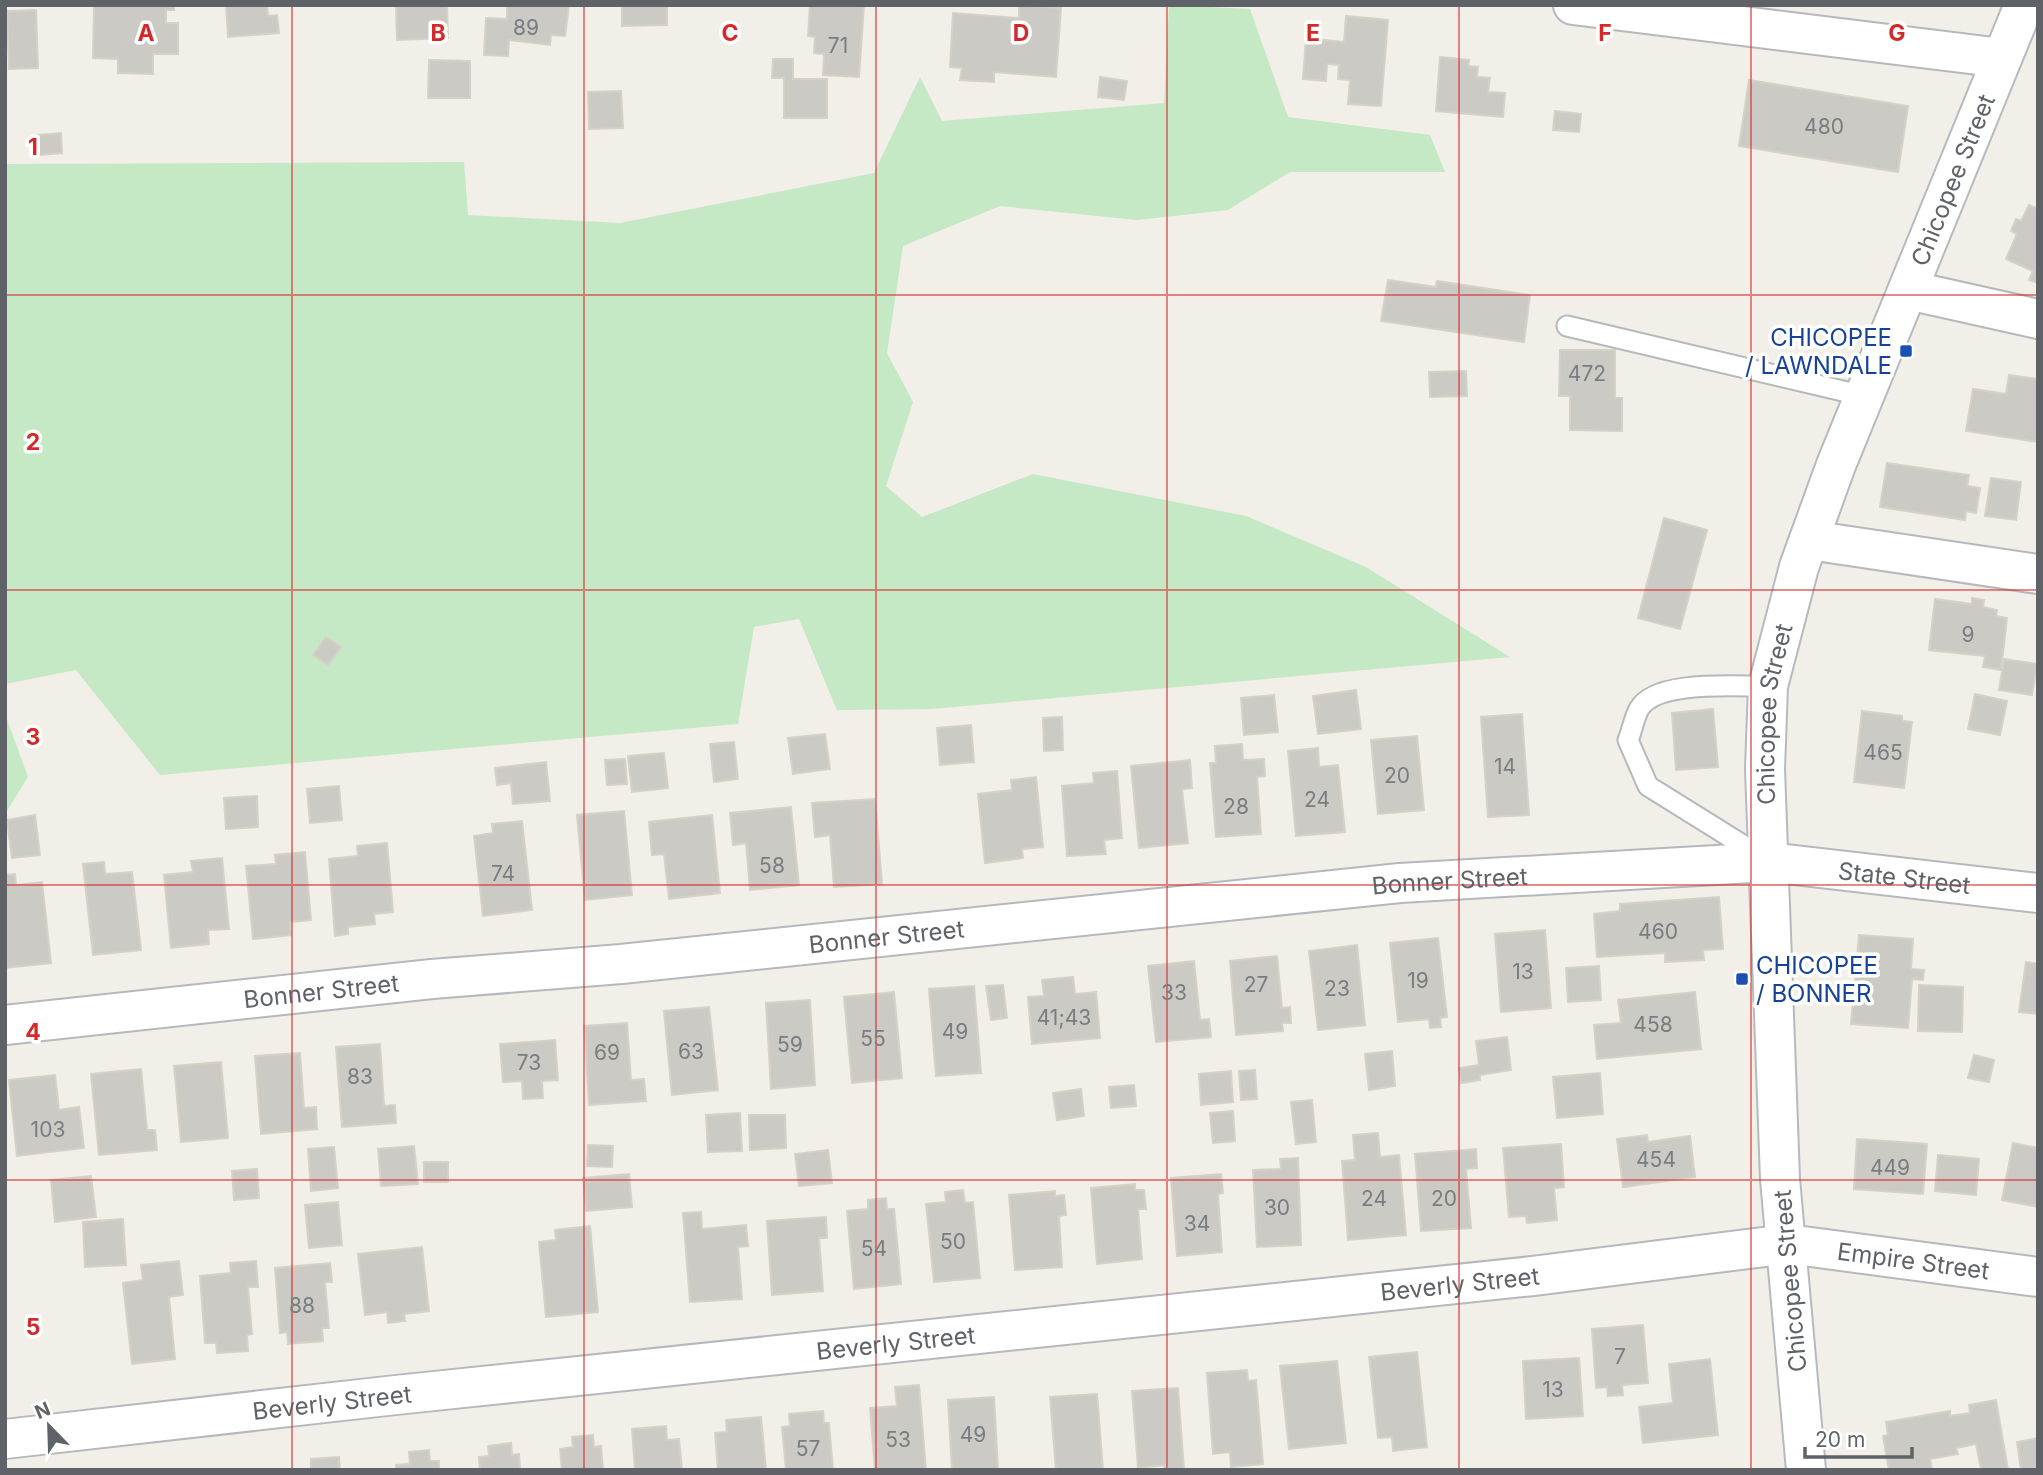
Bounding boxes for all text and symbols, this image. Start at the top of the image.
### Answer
house number: 89 [513,15,539,40]
text: A [137,19,155,47]
text: B [430,19,446,47]
text: C [721,19,739,47]
text: D [1013,19,1029,47]
text: E [1306,19,1320,47]
text: F [1598,19,1612,47]
text: G [1888,19,1906,47]
house number: 71 [828,33,848,58]
street label: Chicopee Street [1905,90,2001,270]
house number: 480 [1804,114,1844,139]
text: 1 [28,133,38,161]
place label: CHICOPEE / LAWNDALE [1745,323,1892,380]
marker: CHICOPEE / LAWNDALE [1898,343,1914,359]
house number: 472 [1568,361,1606,386]
text: 2 [26,428,40,456]
street label: Chicopee Street [1750,620,1798,805]
house number: 9 [1961,622,1975,647]
text: 3 [26,723,40,751]
house number: 465 [1863,740,1903,765]
house number: 14 [1494,754,1516,779]
house number: 20 [1384,763,1410,788]
house number: 24 [1304,787,1330,812]
house number: 28 [1223,794,1249,819]
house number: 58 [759,853,785,878]
street label: State Street [1837,856,1972,900]
house number: 74 [491,861,515,886]
street label: Bonner Street [1370,861,1529,900]
street label: Bonner Street [807,914,966,959]
house number: 460 [1638,919,1678,944]
place label: CHICOPEE / BONNER [1756,951,1878,1008]
house number: 13 [1512,959,1534,984]
street label: Bonner Street [242,968,400,1014]
house number: 19 [1407,968,1429,993]
marker: CHICOPEE / BONNER [1734,971,1750,987]
house number: 27 [1244,972,1268,997]
house number: 23 [1324,976,1350,1001]
house number: 33 [1161,980,1187,1005]
house number: 41;43 [1037,1005,1091,1030]
house number: 458 [1633,1012,1673,1037]
text: 4 [25,1018,41,1046]
house number: 49 [942,1019,968,1044]
house number: 55 [860,1026,886,1051]
house number: 59 [777,1032,803,1057]
house number: 63 [678,1039,704,1064]
house number: 69 [594,1040,620,1065]
house number: 73 [517,1050,541,1075]
house number: 83 [347,1064,373,1089]
house number: 103 [31,1117,65,1142]
house number: 454 [1636,1147,1676,1172]
house number: 449 [1870,1155,1910,1180]
house number: 24 [1361,1186,1387,1211]
house number: 20 [1431,1186,1457,1211]
street label: Chicopee Street [1768,1189,1812,1373]
house number: 30 [1264,1195,1290,1220]
house number: 34 [1184,1211,1210,1236]
house number: 50 [940,1229,966,1254]
house number: 54 [861,1236,887,1261]
street label: Empire Street [1835,1236,1991,1285]
street label: Beverly Street [1379,1261,1541,1306]
house number: 88 [289,1293,315,1318]
text: 5 [26,1313,40,1341]
street label: Beverly Street [815,1320,977,1365]
house number: 7 [1614,1344,1626,1369]
house number: 13 [1542,1377,1564,1402]
street label: Beverly Street [251,1379,413,1426]
north arrow [14,1391,84,1461]
text: N [31,1397,54,1424]
scale bar [1805,1416,1912,1460]
house number: 49 [960,1422,986,1447]
house number: 53 [885,1427,911,1452]
text: 20 m [1815,1427,1865,1452]
house number: 57 [796,1436,820,1461]

